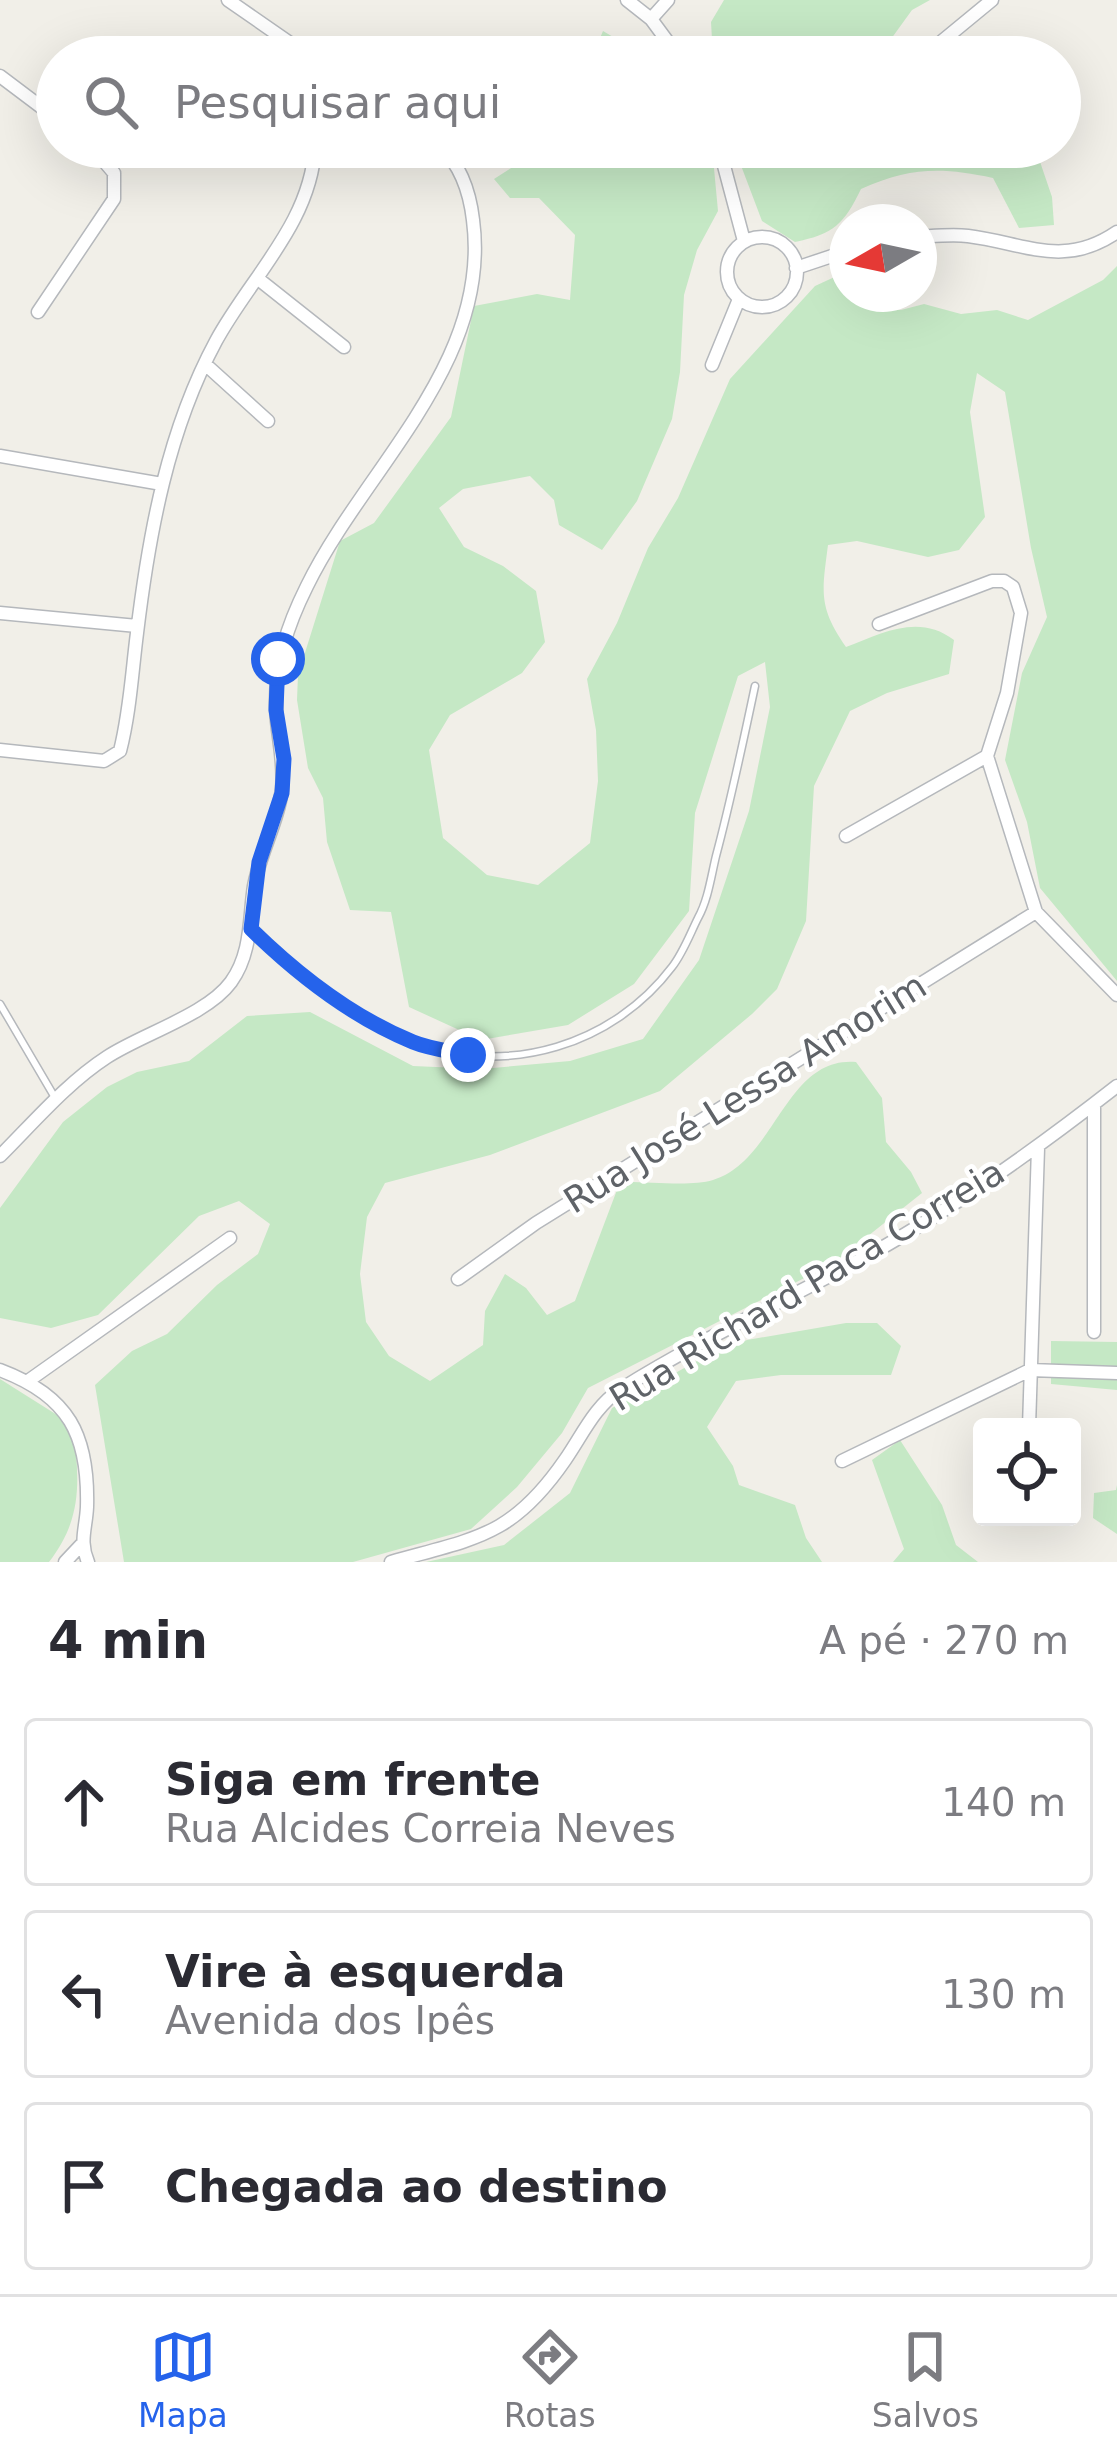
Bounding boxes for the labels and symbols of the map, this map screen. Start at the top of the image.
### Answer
north arrow [829,204,937,312]
route start [251,632,305,686]
street label: Rua José Lessa Amorim [557,965,933,1221]
route end [441,1028,495,1082]
street label: Rua Richard Paca Correia [602,1151,1012,1419]

